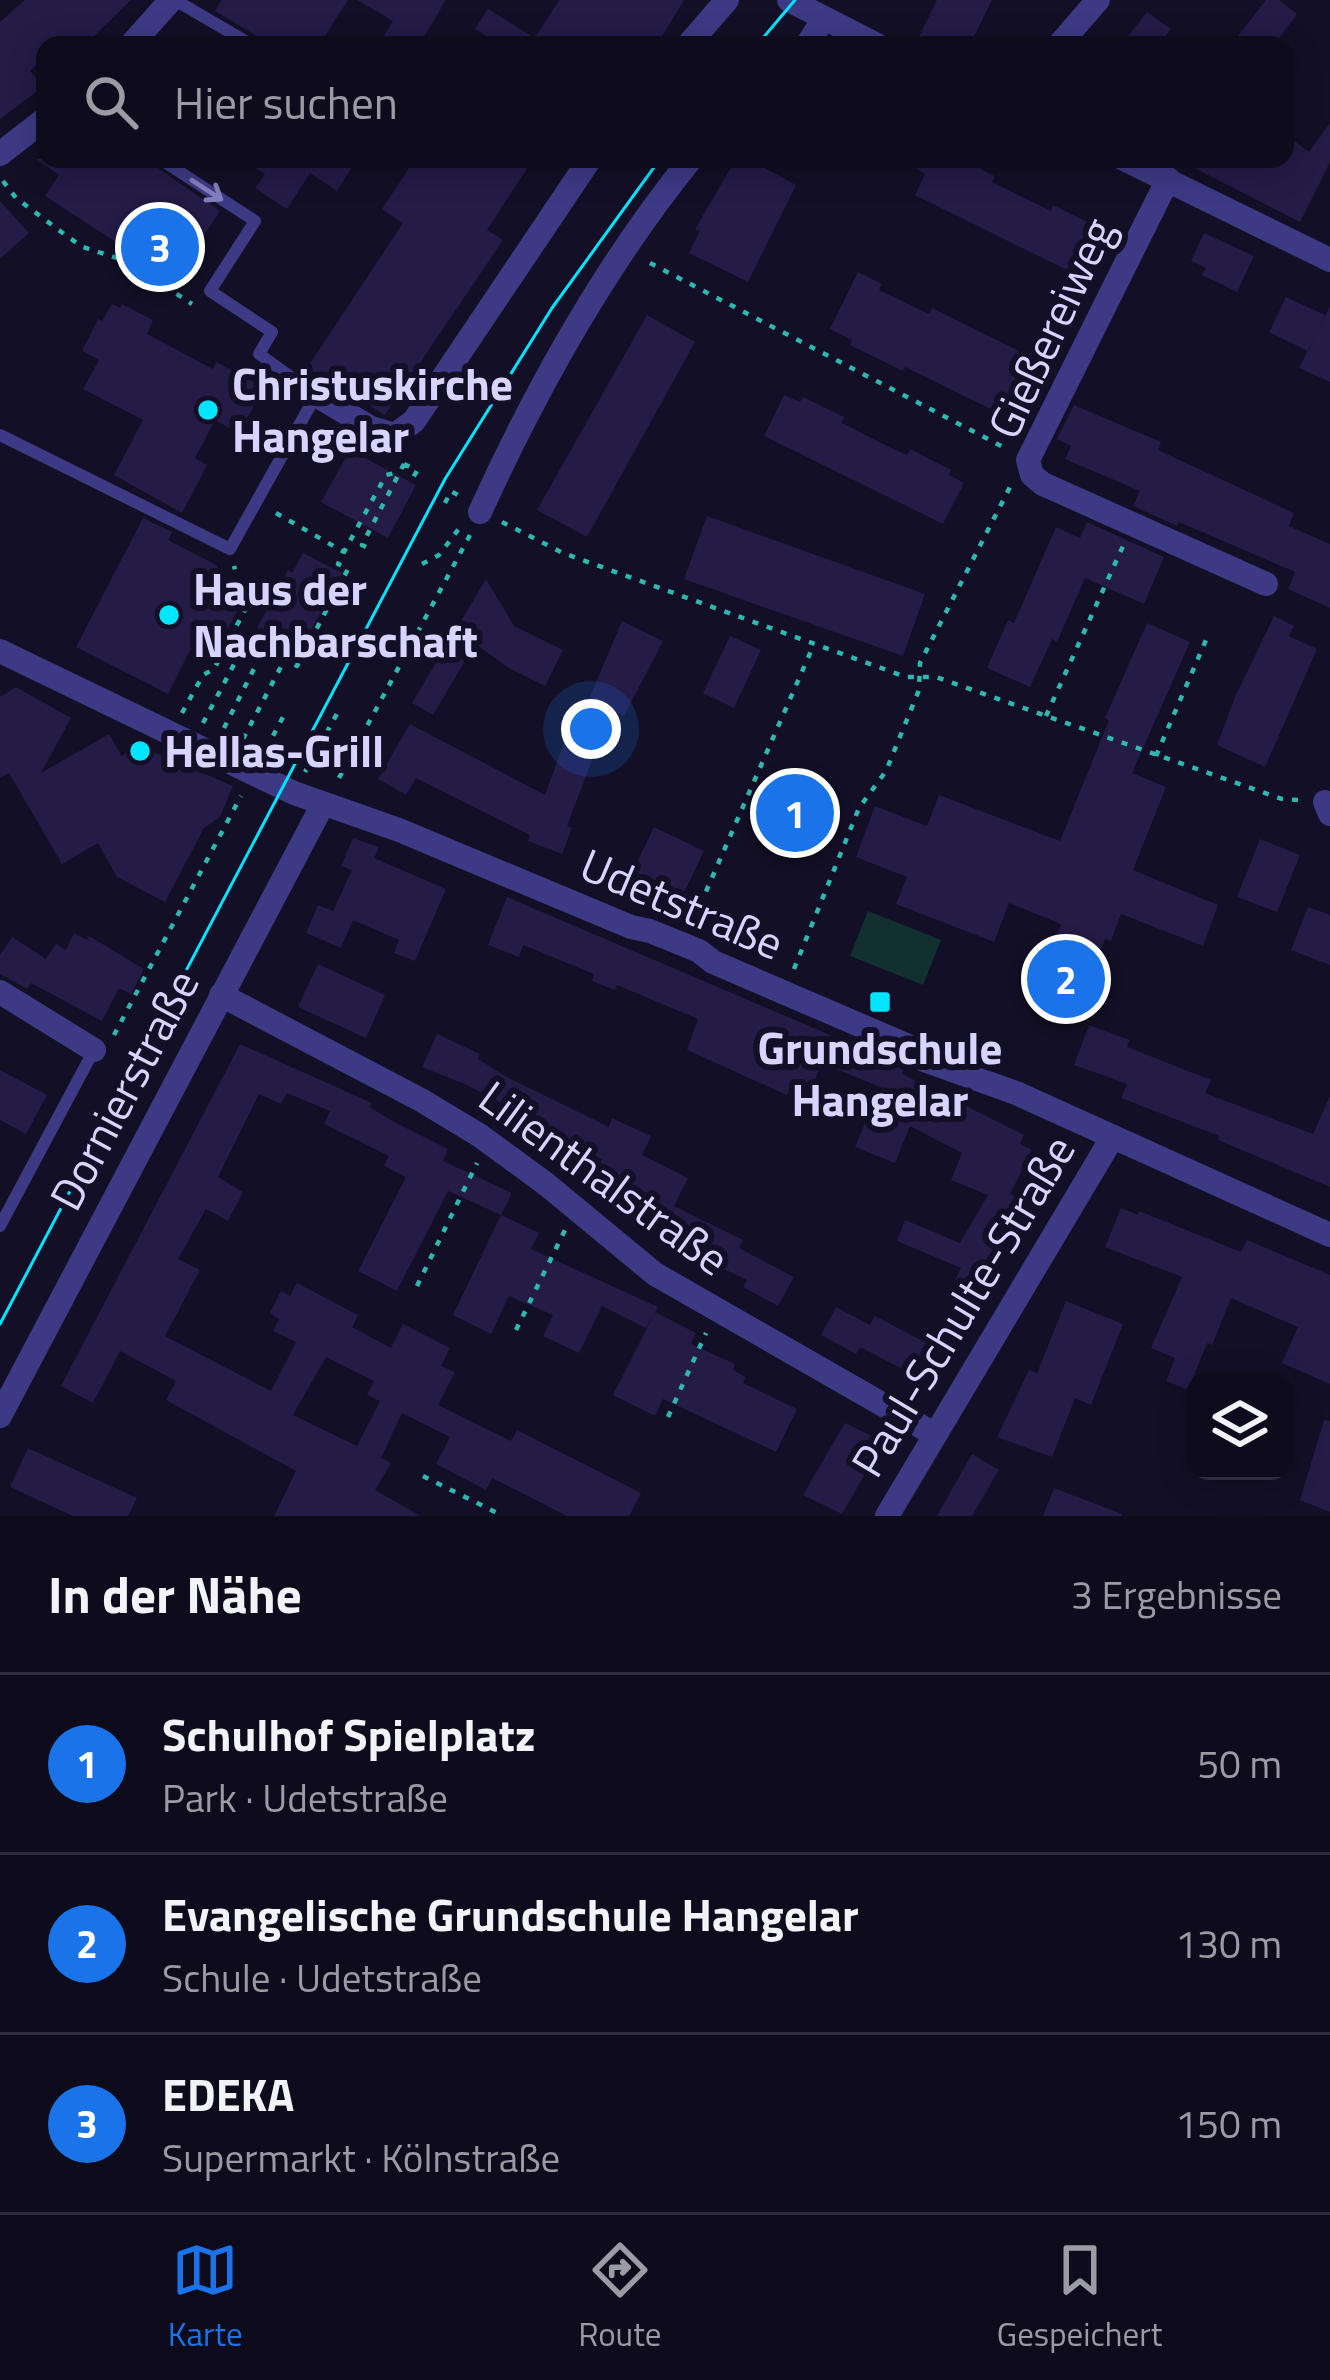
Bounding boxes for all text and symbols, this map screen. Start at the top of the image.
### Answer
search box [36,36,1294,168]
text: Hier suchen [174,68,398,136]
icon: search [78,69,144,135]
one-way arrow [190,177,224,202]
pin: 3 [121,202,199,292]
street label: Gießereiweg [969,206,1131,449]
place label: Christuskirche Hangelar [232,349,513,469]
marker: Christuskirche Hangelar [195,397,221,423]
place label: Haus der Nachbarschaft [193,554,478,674]
marker: Haus der Nachbarschaft [156,602,182,628]
your location [561,699,621,759]
place label: Hellas-Grill [164,716,384,784]
marker: Hellas-Grill [127,738,153,764]
pin: 1 [756,768,834,858]
street label: Udetstraße [570,830,794,976]
pin: 2 [1027,934,1105,1024]
street label: Dornierstraße [31,957,215,1222]
marker: Grundschule Hangelar [867,989,893,1015]
place label: Grundschule Hangelar [758,1013,1002,1133]
street label: Lilienthalstraße [465,1063,744,1291]
street label: Paul-Schulte-Straße [833,1122,1091,1489]
map controls [1186,1372,1294,1480]
button: layers [1186,1372,1294,1480]
text: In der Nähe [48,1555,302,1633]
text: 3 Ergebnisse [1071,1565,1282,1624]
text: Schulhof Spielplatz [162,1700,535,1768]
text: 1 [76,1734,98,1793]
text: 50 m [1197,1734,1282,1793]
text: Park · Udetstraße [162,1768,448,1827]
text: Evangelische Grundschule Hangelar [162,1880,859,1948]
text: 2 [76,1914,98,1973]
text: 130 m [1175,1914,1282,1973]
text: Schule · Udetstraße [162,1948,482,2007]
text: EDEKA [162,2060,294,2128]
text: 3 [76,2094,98,2153]
text: 150 m [1175,2094,1282,2153]
text: Supermarkt · Kölnstraße [162,2128,560,2187]
tab: Karte [168,2237,243,2359]
tab: Route [578,2237,661,2359]
tab: Gespeichert [997,2237,1162,2359]

